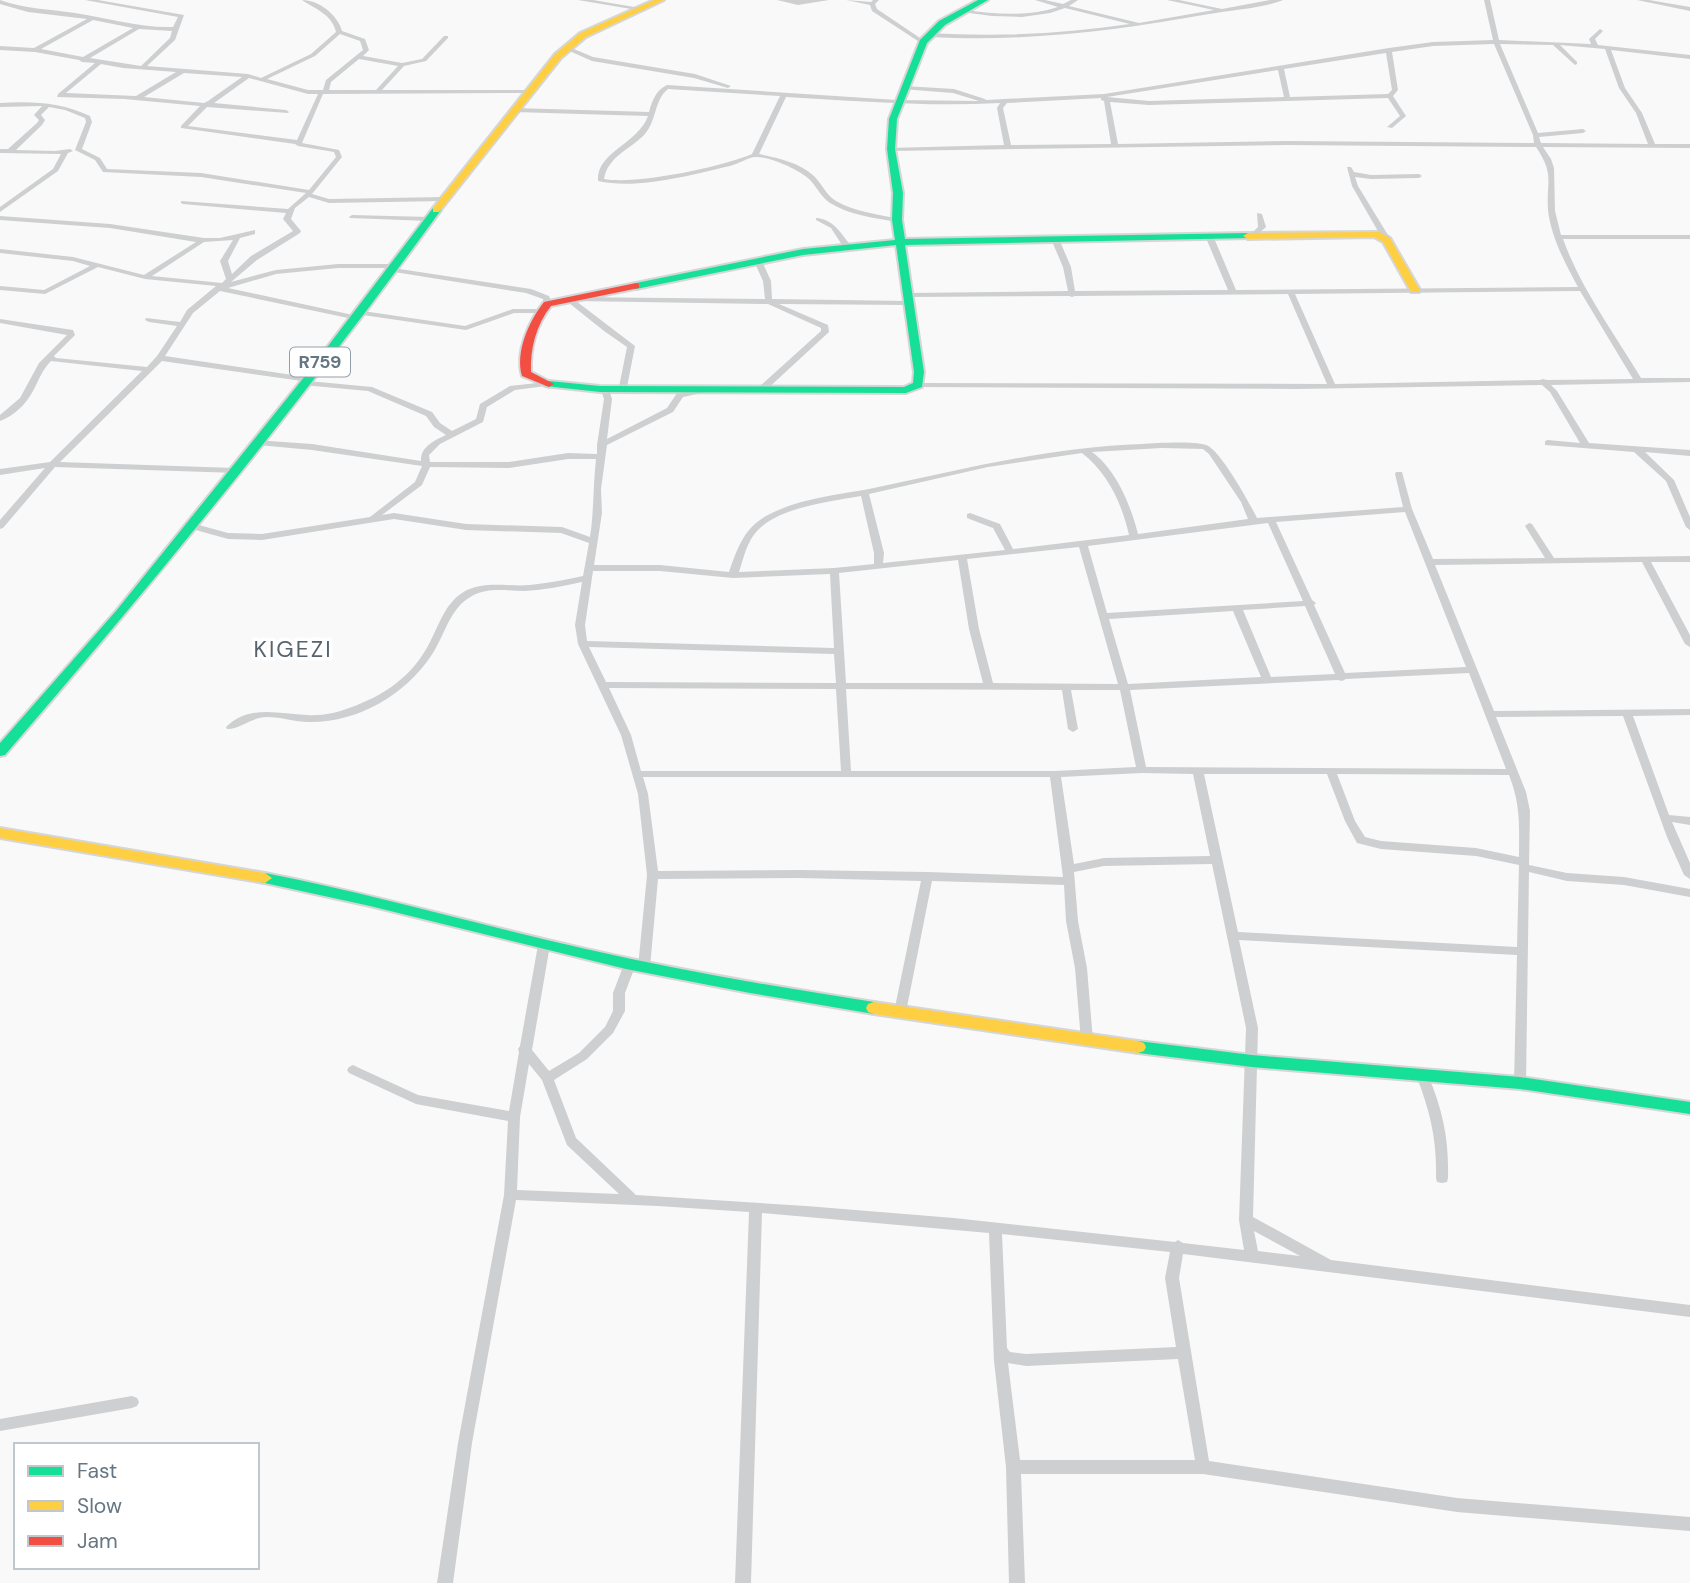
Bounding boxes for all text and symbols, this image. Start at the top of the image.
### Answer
road number: R759 [290,348,350,376]
district label: KIGEZI [253,634,333,664]
legend [14,1443,259,1569]
text: Fast [77,1457,117,1485]
text: Slow [77,1492,122,1520]
text: Jam [77,1527,118,1555]

